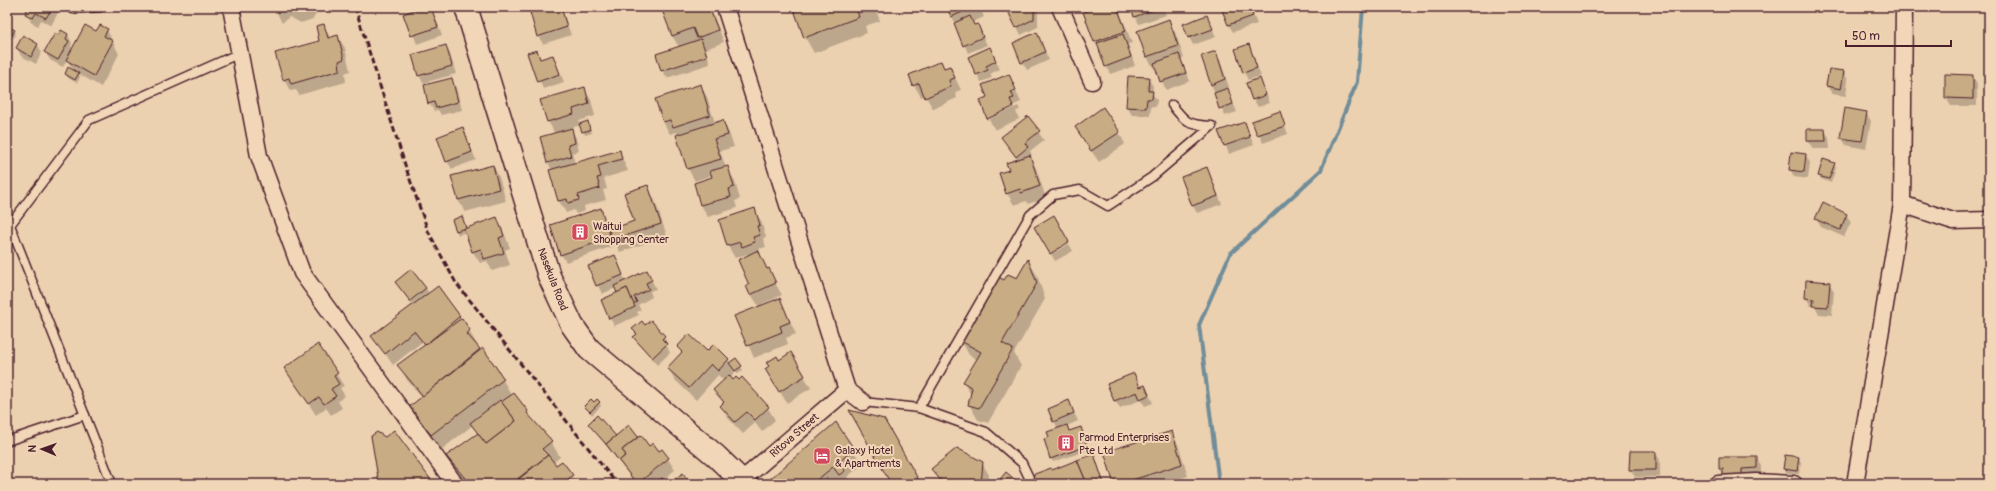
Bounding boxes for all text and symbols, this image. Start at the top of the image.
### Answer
scale bar [1846,22,1951,48]
text: 50 m [1852,29,1880,44]
place label: Waitui Shopping Center [593,220,669,246]
building icon: Waitui Shopping Center [570,222,590,242]
street label: Nasekula Road [535,246,570,312]
street label: Ritova Street [767,410,822,460]
north arrow [22,429,62,469]
place label: Parmod Enterprises Pte Ltd [1079,431,1169,457]
building icon: Parmod Enterprises Pte Ltd [1056,433,1076,453]
text: N [26,444,39,453]
place label: Galaxy Hotel & Apartments [835,444,901,470]
hotel icon: Galaxy Hotel & Apartments [812,446,832,466]

